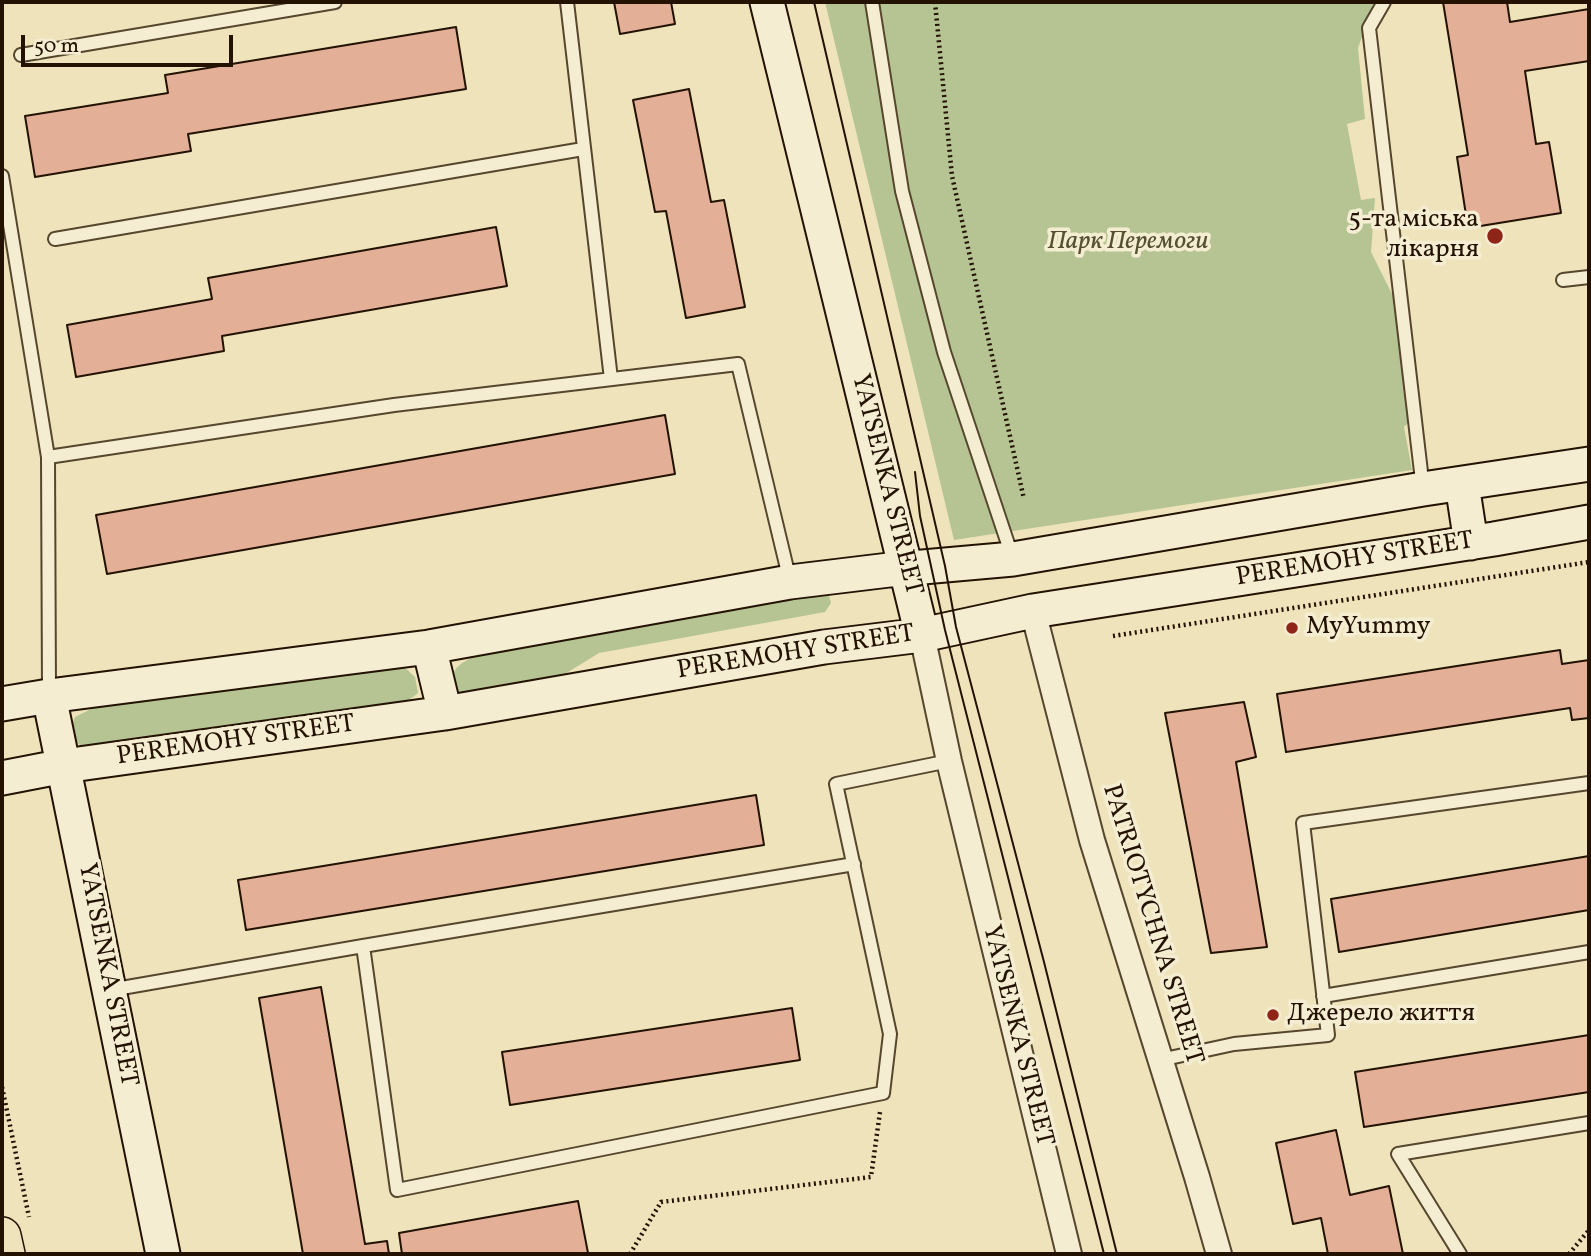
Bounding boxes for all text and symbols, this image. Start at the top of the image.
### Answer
scale bar [24,21,236,65]
text: 50 m [34,32,79,61]
place label: 5-та міська лікарня [1348,205,1479,266]
marker: 5-та міська лікарня [1485,226,1505,246]
park label: Парк Перемоги [1047,227,1209,259]
street label: YATSENKA STREET [842,371,928,599]
street label: PEREMOHY STREET [1234,527,1476,595]
place label: MyYummy [1306,612,1430,644]
street label: PEREMOHY STREET [675,620,917,688]
marker: MyYummy [1284,620,1300,636]
street label: PEREMOHY STREET [115,710,357,774]
street label: PATRIOTYCHNA STREET [1093,781,1209,1069]
street label: YATSENKA STREET [69,861,143,1089]
street label: YATSENKA STREET [973,922,1059,1150]
place label: Джерело життя [1287,999,1475,1031]
marker: Джерело життя [1265,1007,1281,1023]

